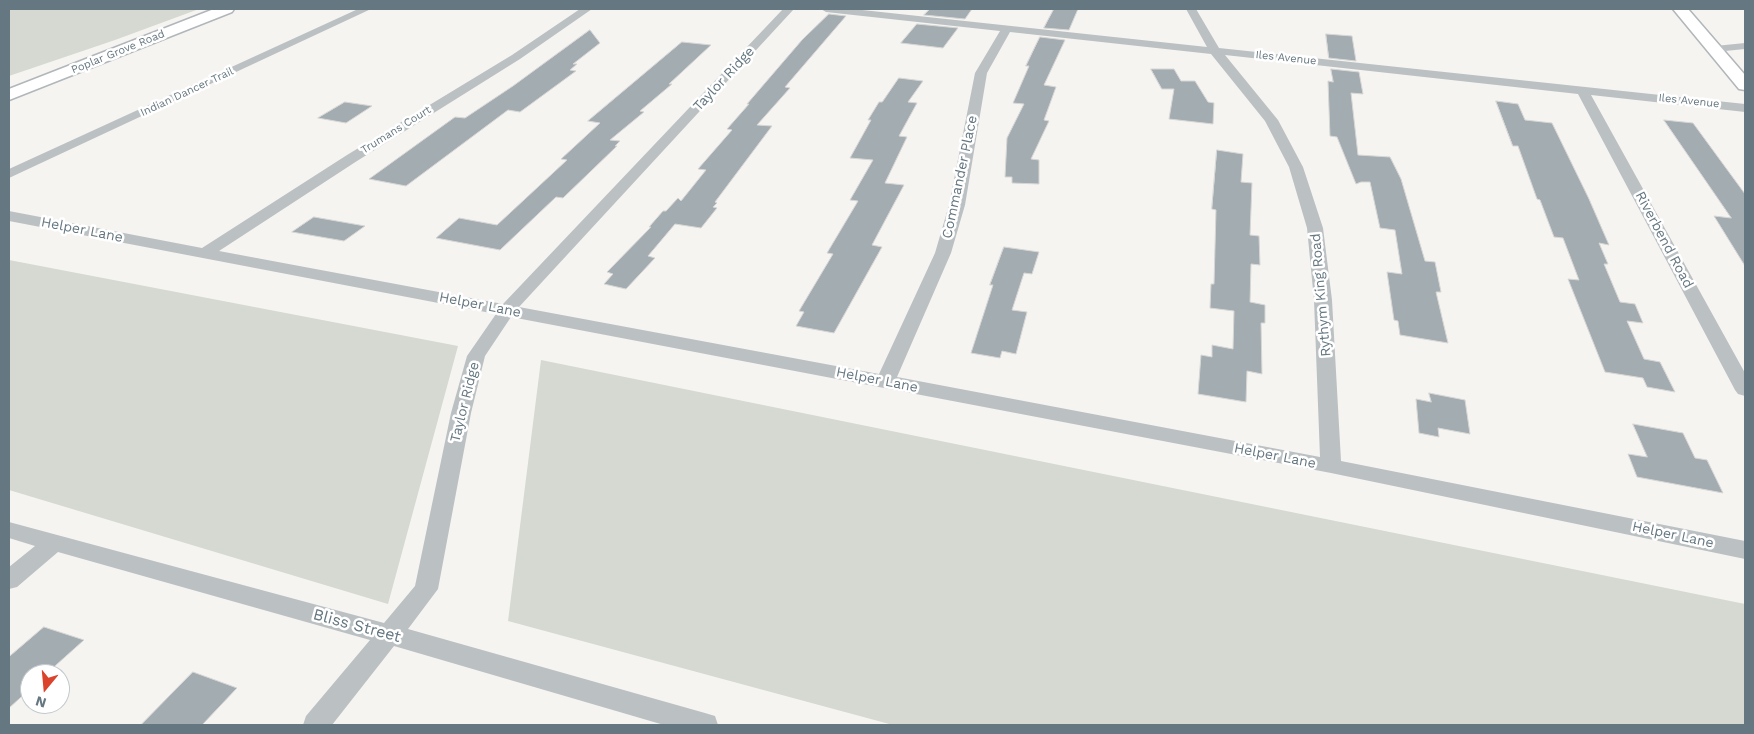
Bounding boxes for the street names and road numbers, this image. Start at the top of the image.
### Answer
street label: Poplar Grove Road [69,27,167,77]
street label: Taylor Ridge [690,43,758,115]
street label: Iles Avenue [1255,48,1317,68]
street label: Indian Dancer Trail [138,65,236,119]
street label: Iles Avenue [1658,91,1720,111]
street label: Trumans Court [359,103,433,157]
street label: Commander Place [939,114,981,240]
street label: Riverbend Road [1631,189,1697,291]
street label: Helper Lane [40,214,124,246]
street label: Rythym King Road [1307,233,1335,357]
street label: Helper Lane [438,289,522,321]
street label: Taylor Ridge [447,360,483,444]
street label: Helper Lane [835,364,919,396]
street label: Helper Lane [1233,440,1317,472]
street label: Helper Lane [1631,518,1715,552]
street label: Bliss Street [311,605,403,647]

